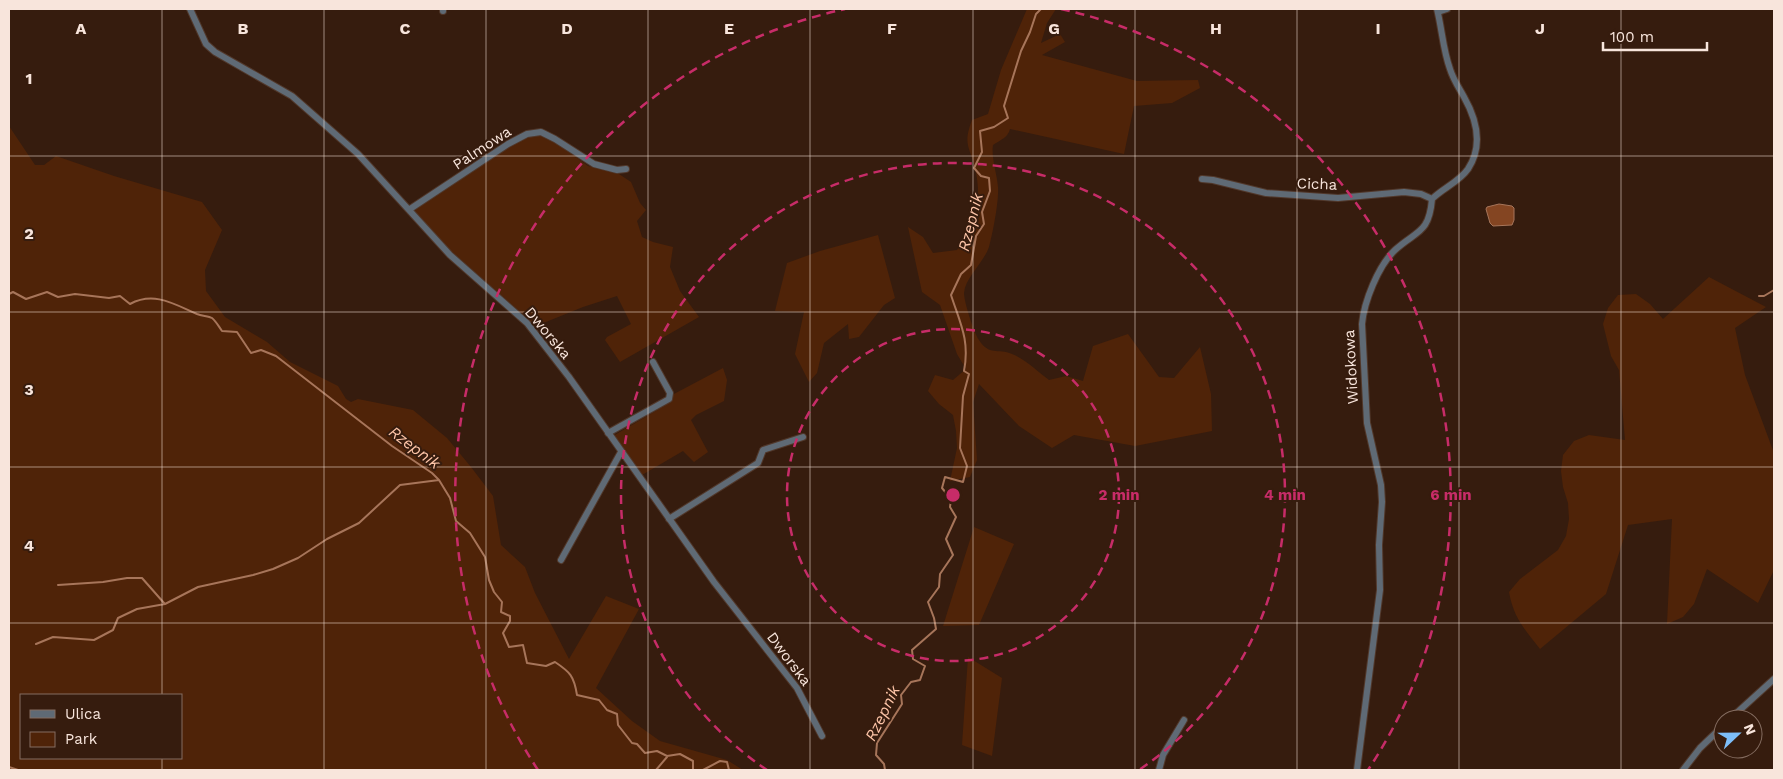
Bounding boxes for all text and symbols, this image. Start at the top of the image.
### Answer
text: A [76,19,87,38]
text: B [238,19,249,38]
text: C [400,19,411,38]
text: D [561,19,573,38]
text: E [724,19,734,38]
text: F [887,19,897,38]
text: G [1048,19,1060,38]
text: H [1210,19,1222,38]
text: I [1375,19,1381,38]
text: J [1535,19,1545,38]
scale bar [1603,20,1707,52]
text: 100 m [1610,28,1654,46]
text: 1 [26,69,32,88]
street label: Palmowa [449,122,515,174]
street label: Cicha [1296,174,1338,194]
water label: Rzepnik [954,190,987,253]
text: 2 [24,224,34,243]
street label: Dworska [521,303,575,363]
street label: Widokowa [1340,329,1362,405]
text: 3 [24,380,34,399]
water label: Rzepnik [385,422,445,474]
centre of rings [944,486,962,504]
text: 2 min [1098,486,1140,504]
text: 4 min [1264,486,1306,504]
text: 6 min [1430,486,1472,504]
text: 4 [24,536,34,555]
street label: Dworska [763,629,815,690]
water label: Rzepnik [861,681,905,744]
legend [20,694,182,759]
text: Ulica [65,705,102,723]
north arrow [1713,709,1763,759]
text: N [1741,721,1759,737]
text: Park [65,730,98,748]

